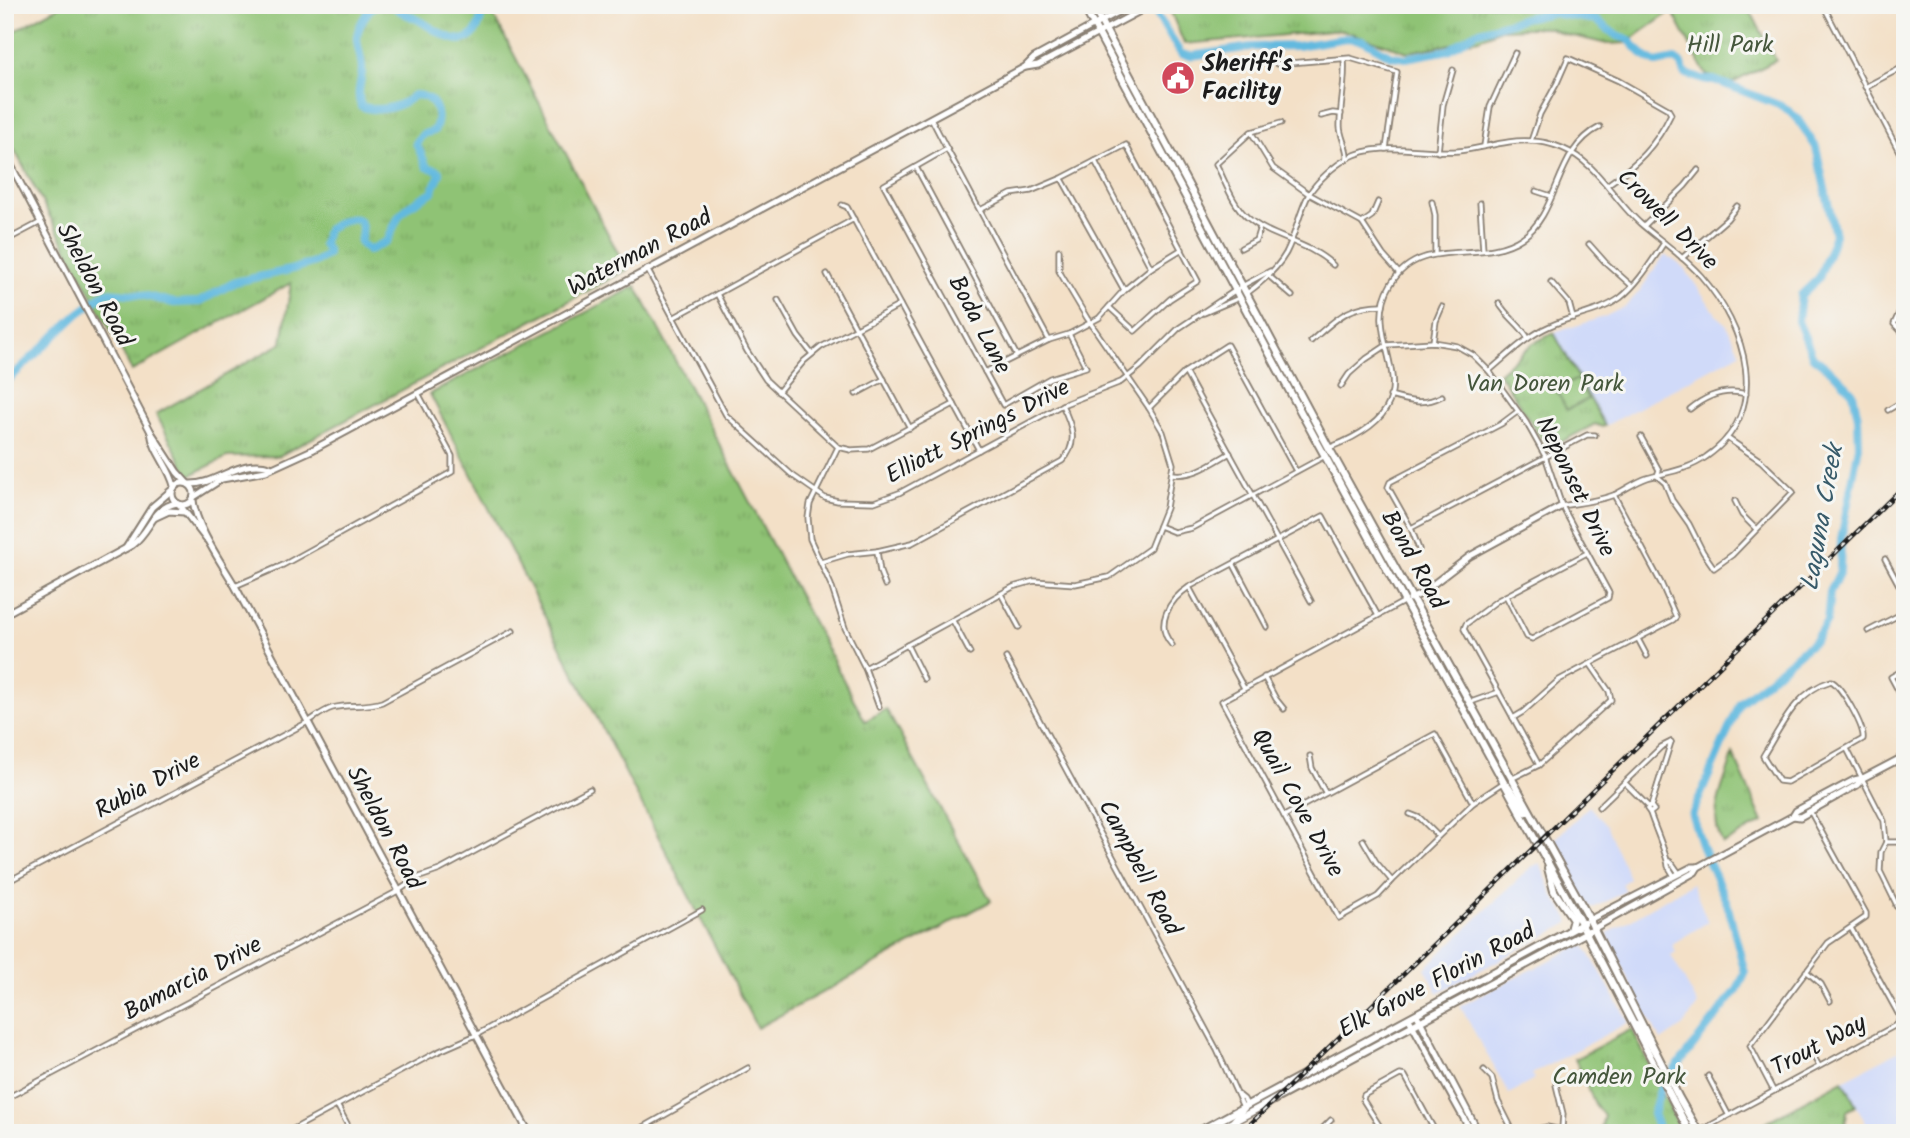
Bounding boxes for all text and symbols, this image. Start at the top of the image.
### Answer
park label: Hill Park [1687,26,1774,65]
place label: Sheriff's Facility [1202,45,1293,112]
public building icon: Sheriff's Facility [1159,59,1197,97]
street label: Crowell Drive [1607,160,1727,280]
street label: Waterman Road [561,198,720,308]
street label: Sheldon Road [45,216,144,355]
street label: Boda Lane [937,269,1021,382]
park label: Van Doren Park [1466,365,1624,404]
street label: Elliott Springs Drive [879,369,1077,495]
street label: Neponset Drive [1524,410,1626,564]
water label: Laguna Creek [1790,438,1857,594]
street label: Bond Road [1370,503,1457,618]
street label: Quail Cove Drive [1240,721,1354,885]
street label: Rubia Drive [88,742,208,830]
street label: Sheldon Road [335,759,434,898]
street label: Campbell Road [1087,793,1192,944]
street label: Elk Grove Florin Road [1331,912,1543,1049]
street label: Bamarcia Drive [117,926,270,1032]
street label: Trout Way [1764,1004,1874,1087]
park label: Camden Park [1552,1058,1686,1097]

